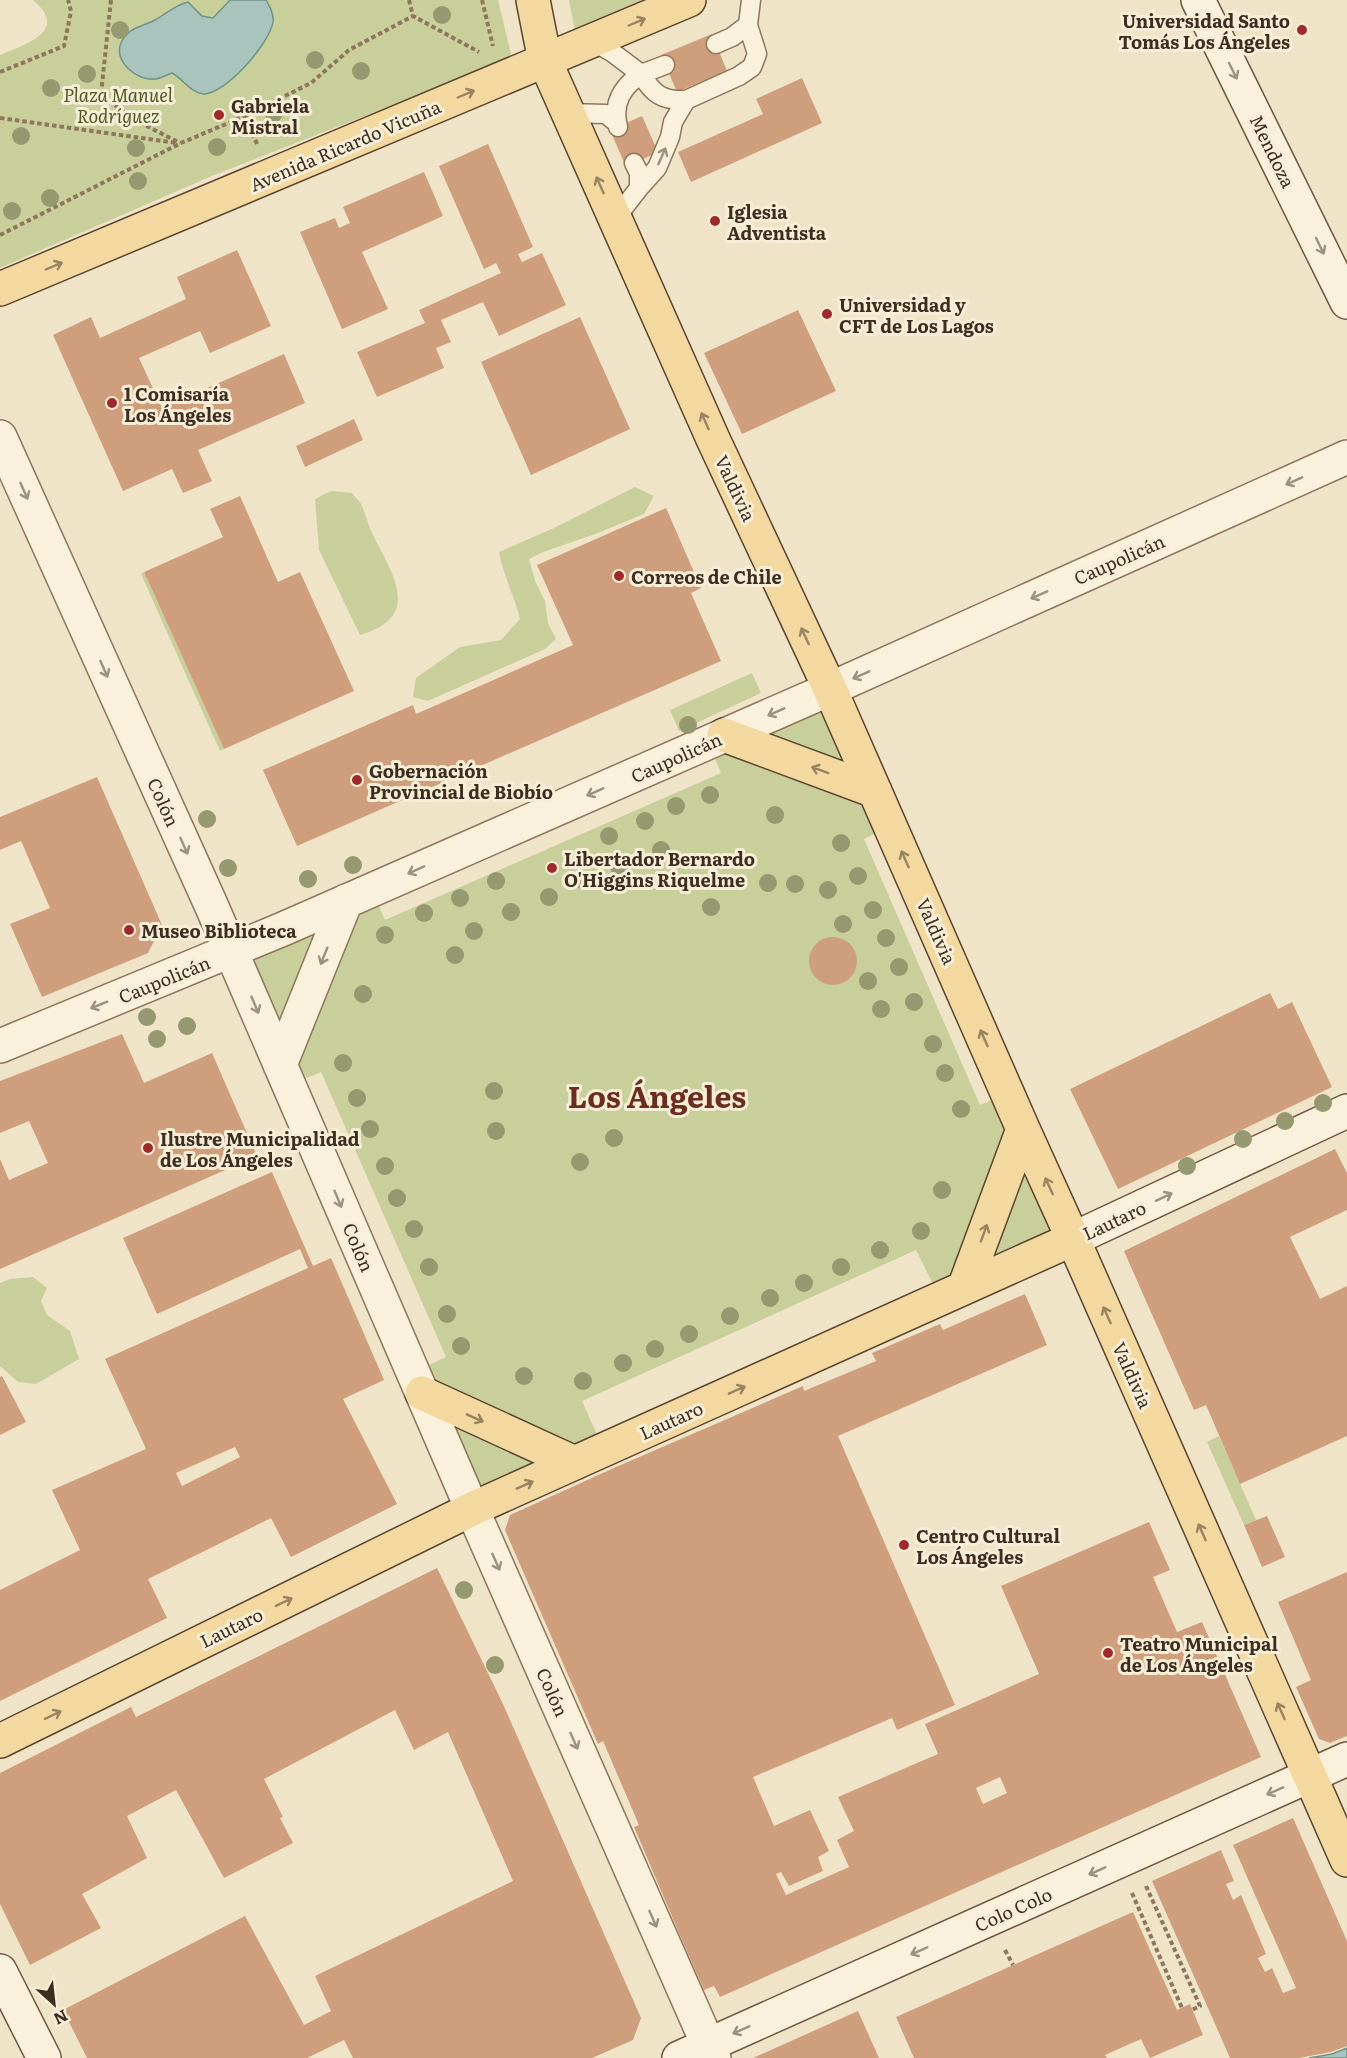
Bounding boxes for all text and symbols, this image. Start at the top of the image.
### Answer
place label: Universidad Santo Tomás Los Ángeles [1119,7,1290,55]
one-way arrow [628,16,646,27]
marker: Universidad Santo Tomás Los Ángeles [1295,23,1309,37]
one-way arrow [1228,62,1240,80]
park label: Plaza Manuel Rodríguez [63,81,174,129]
one-way arrow [457,88,475,99]
place label: Gabriela Mistral [231,92,310,140]
street label: Avenida Ricardo Vicuña [245,92,445,197]
marker: Gabriela Mistral [212,108,226,122]
street label: Mendoza [1244,110,1302,192]
one-way arrow [658,147,669,165]
one-way arrow [594,176,605,195]
place label: Iglesia Adventista [727,198,827,246]
marker: Iglesia Adventista [708,214,722,228]
one-way arrow [1314,237,1326,255]
one-way arrow [44,260,63,271]
place label: Universidad y CFT de Los Lagos [839,291,994,339]
marker: Universidad y CFT de Los Lagos [820,307,834,321]
place label: 1 Comisaría Los Ángeles [124,380,231,428]
marker: 1 Comisaría Los Ángeles [105,396,119,410]
one-way arrow [698,412,710,430]
street label: Valdivia [709,450,763,526]
one-way arrow [1285,476,1303,487]
one-way arrow [19,481,30,499]
street label: Caupolicán [1069,527,1169,591]
place label: Correos de Chile [631,563,782,590]
marker: Correos de Chile [612,569,626,583]
one-way arrow [1030,589,1048,601]
one-way arrow [798,627,810,645]
one-way arrow [99,659,110,677]
one-way arrow [852,669,870,681]
one-way arrow [768,707,786,718]
street label: Caupolicán [626,725,726,789]
place label: Gobernación Provincial de Biobío [369,757,553,805]
one-way arrow [811,764,830,775]
street label: Colón [141,773,187,831]
marker: Gobernación Provincial de Biobío [350,773,364,787]
one-way arrow [586,787,604,798]
one-way arrow [179,837,191,855]
place label: Libertador Bernardo O'Higgins Riquelme [564,845,755,893]
one-way arrow [899,851,910,869]
marker: Libertador Bernardo O'Higgins Riquelme [545,861,559,875]
one-way arrow [408,865,426,877]
street label: Valdivia [910,893,964,969]
place label: Museo Biblioteca [141,917,297,944]
marker: Museo Biblioteca [122,923,136,937]
one-way arrow [318,946,329,964]
street label: Caupolicán [114,948,214,1010]
one-way arrow [250,996,261,1014]
one-way arrow [91,1000,109,1011]
one-way arrow [978,1029,989,1047]
district label: Los Ángeles [568,1073,746,1117]
place label: Ilustre Municipalidad de Los Ángeles [160,1125,360,1173]
marker: Ilustre Municipalidad de Los Ángeles [141,1141,155,1155]
one-way arrow [1042,1177,1054,1195]
one-way arrow [333,1189,344,1207]
one-way arrow [1155,1190,1173,1202]
street label: Lautaro [1078,1194,1150,1246]
street label: Colón [337,1218,381,1276]
one-way arrow [980,1224,991,1243]
one-way arrow [1100,1307,1112,1325]
street label: Valdivia [1106,1337,1160,1413]
one-way arrow [727,1384,745,1396]
street label: Lautaro [635,1394,707,1446]
one-way arrow [466,1413,484,1424]
one-way arrow [516,1479,534,1490]
place label: Centro Cultural Los Ángeles [916,1522,1060,1570]
one-way arrow [1196,1524,1208,1542]
marker: Centro Cultural Los Ángeles [897,1538,911,1552]
one-way arrow [490,1553,502,1571]
one-way arrow [275,1595,293,1607]
street label: Lautaro [195,1600,267,1654]
place label: Teatro Municipal de Los Ángeles [1120,1630,1278,1678]
marker: Teatro Municipal de Los Ángeles [1101,1646,1115,1660]
street label: Colón [530,1663,576,1721]
one-way arrow [1275,1702,1286,1720]
one-way arrow [43,1709,61,1721]
one-way arrow [569,1731,580,1749]
one-way arrow [1266,1786,1284,1798]
one-way arrow [1088,1866,1106,1878]
street label: Colo Colo [970,1880,1056,1938]
one-way arrow [647,1910,659,1928]
one-way arrow [910,1945,928,1957]
north arrow [24,1974,84,2034]
text: N [50,2005,73,2032]
one-way arrow [732,2025,750,2037]

